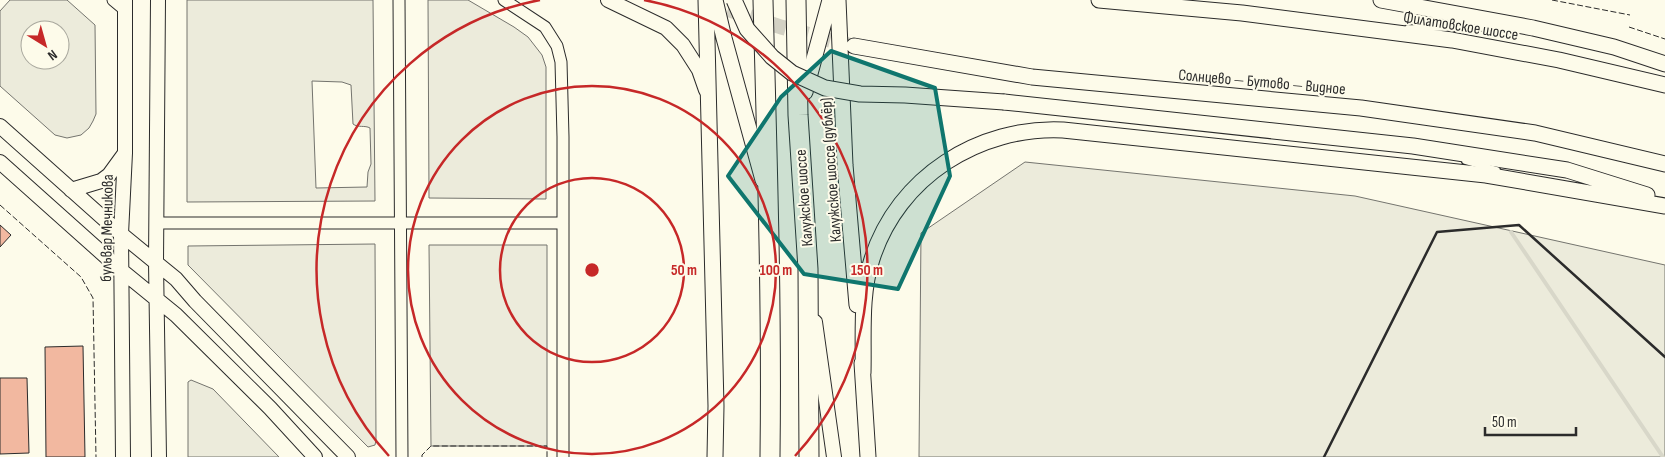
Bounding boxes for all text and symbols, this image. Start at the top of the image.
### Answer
street label: Филатовское шоссе [1402,8,1520,45]
north arrow [20,20,70,70]
text: N [44,46,61,64]
street label: Солнцево — Бутово — Видное [1177,66,1346,99]
street label: Калужское шоссе (дублёр) [817,97,846,243]
street label: Калужское шоссе [792,149,817,247]
street label: бульвар Мечникова [97,174,118,282]
centre of rings [583,261,601,279]
text: 50 m [671,261,697,280]
text: 100 m [760,261,792,280]
text: 150 m [851,261,883,280]
scale bar [1485,404,1576,436]
text: 50 m [1492,413,1517,432]

